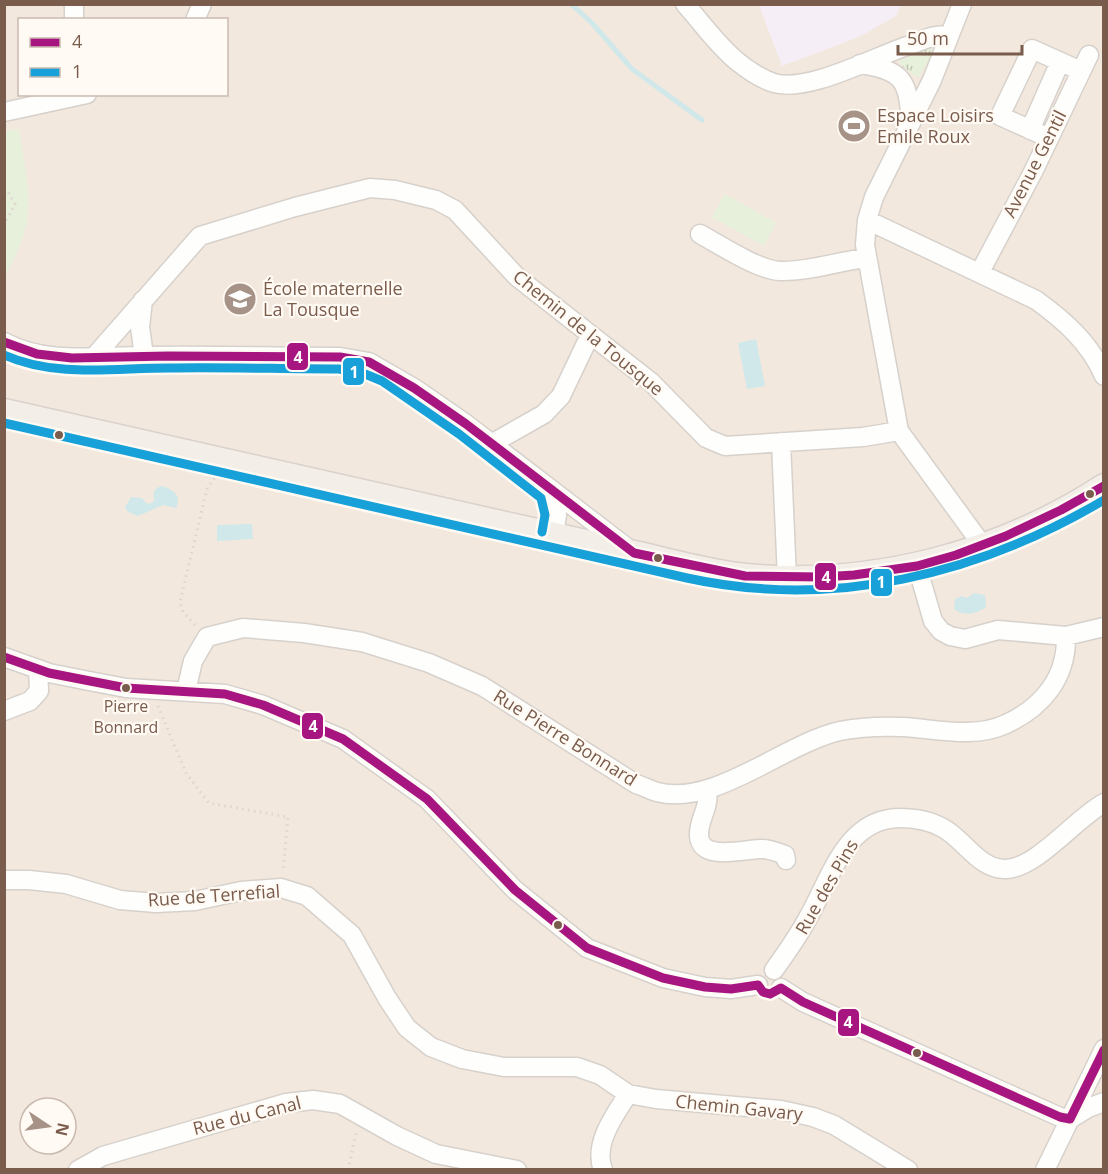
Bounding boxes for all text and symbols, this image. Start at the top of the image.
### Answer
legend [18,18,228,96]
scale bar [898,18,1022,56]
text: 50 m [907,26,949,50]
text: 4 [72,29,82,53]
text: 1 [72,59,82,83]
place label: Espace Loisirs Emile Roux [877,103,994,148]
street label: Avenue Gentil [997,106,1071,221]
sports icon: Espace Loisirs Emile Roux [836,108,872,144]
street label: Chemin de la Tousque [508,264,669,400]
place label: École maternelle La Tousque [263,276,403,321]
school or university icon: École maternelle La Tousque [222,281,258,317]
line badge: 4 [286,342,309,371]
text: 4 [293,346,303,368]
line badge: 1 [342,357,365,386]
text: 1 [349,361,359,383]
unlabelled marker [53,429,65,441]
unlabelled marker [1084,488,1096,500]
unlabelled marker [652,552,664,564]
line badge: 4 [814,562,837,591]
text: 4 [821,566,831,588]
line badge: 1 [870,568,893,597]
text: 1 [876,571,886,593]
marker: Pierre Bonnard [120,682,132,694]
street label: Rue Pierre Bonnard [489,683,642,791]
place label: Pierre Bonnard [94,695,158,738]
line badge: 4 [301,712,324,740]
text: 4 [308,715,318,737]
street label: Rue des Pins [789,834,863,939]
street label: Rue de Terrefial [147,878,281,912]
unlabelled marker [552,919,564,931]
line badge: 4 [837,1008,860,1037]
text: 4 [843,1011,853,1033]
unlabelled marker [911,1047,923,1059]
street label: Chemin Gavary [674,1088,805,1126]
street label: Rue du Canal [190,1090,303,1140]
north arrow [18,1096,78,1156]
text: N [50,1121,75,1138]

